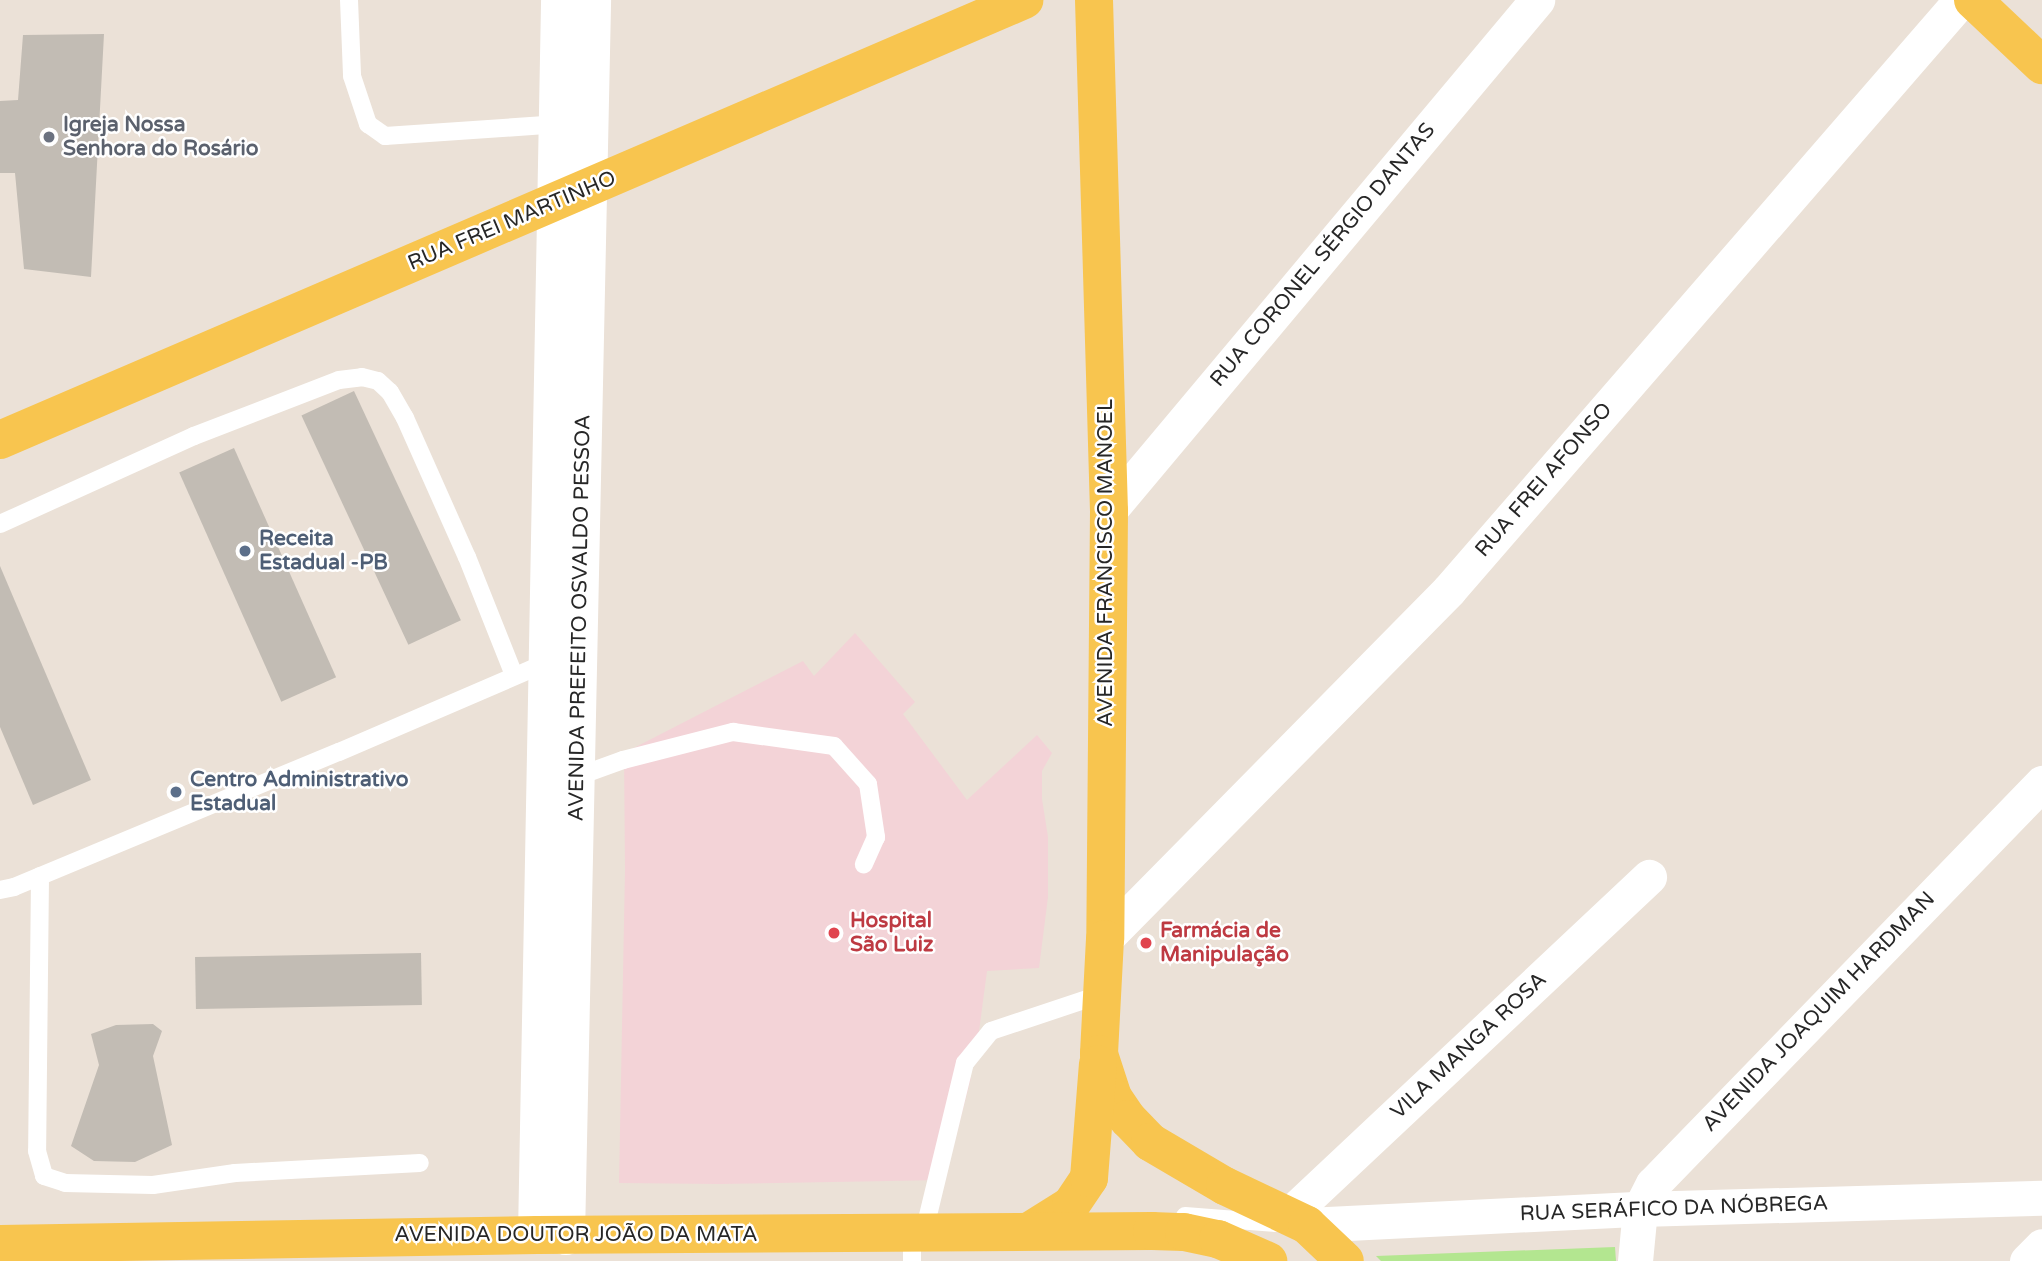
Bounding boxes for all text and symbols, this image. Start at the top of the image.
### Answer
place label: Igreja Nossa Senhora do Rosário [63,112,259,162]
street label: RUA CORONEL SÉRGIO DANTAS [1205,118,1441,392]
marker: Igreja Nossa Senhora do Rosário [41,129,57,145]
street label: RUA FREI MARTINHO [404,166,620,276]
street label: RUA FREI AFONSO [1470,398,1618,562]
street label: AVENIDA FRANCISCO MANOEL [1093,399,1119,727]
street label: AVENIDA PREFEITO OSVALDO PESSOA [564,414,596,822]
place label: Receita Estadual -PB [259,526,388,576]
marker: Receita Estadual -PB [237,543,253,559]
place label: Centro Administrativo Estadual [190,767,408,817]
marker: Centro Administrativo Estadual [168,784,184,800]
street label: AVENIDA JOAQUIM HARDMAN [1697,887,1941,1137]
place label: Hospital São Luiz [850,908,934,958]
place label: Farmácia de Manipulação [1160,918,1289,968]
marker: Hospital São Luiz [824,923,844,943]
marker: Farmácia de Manipulação [1138,935,1154,951]
street label: VILA MANGA ROSA [1386,967,1552,1125]
street label: RUA SERÁFICO DA NÓBREGA [1519,1191,1829,1227]
street label: AVENIDA DOUTOR JOÃO DA MATA [394,1222,758,1248]

